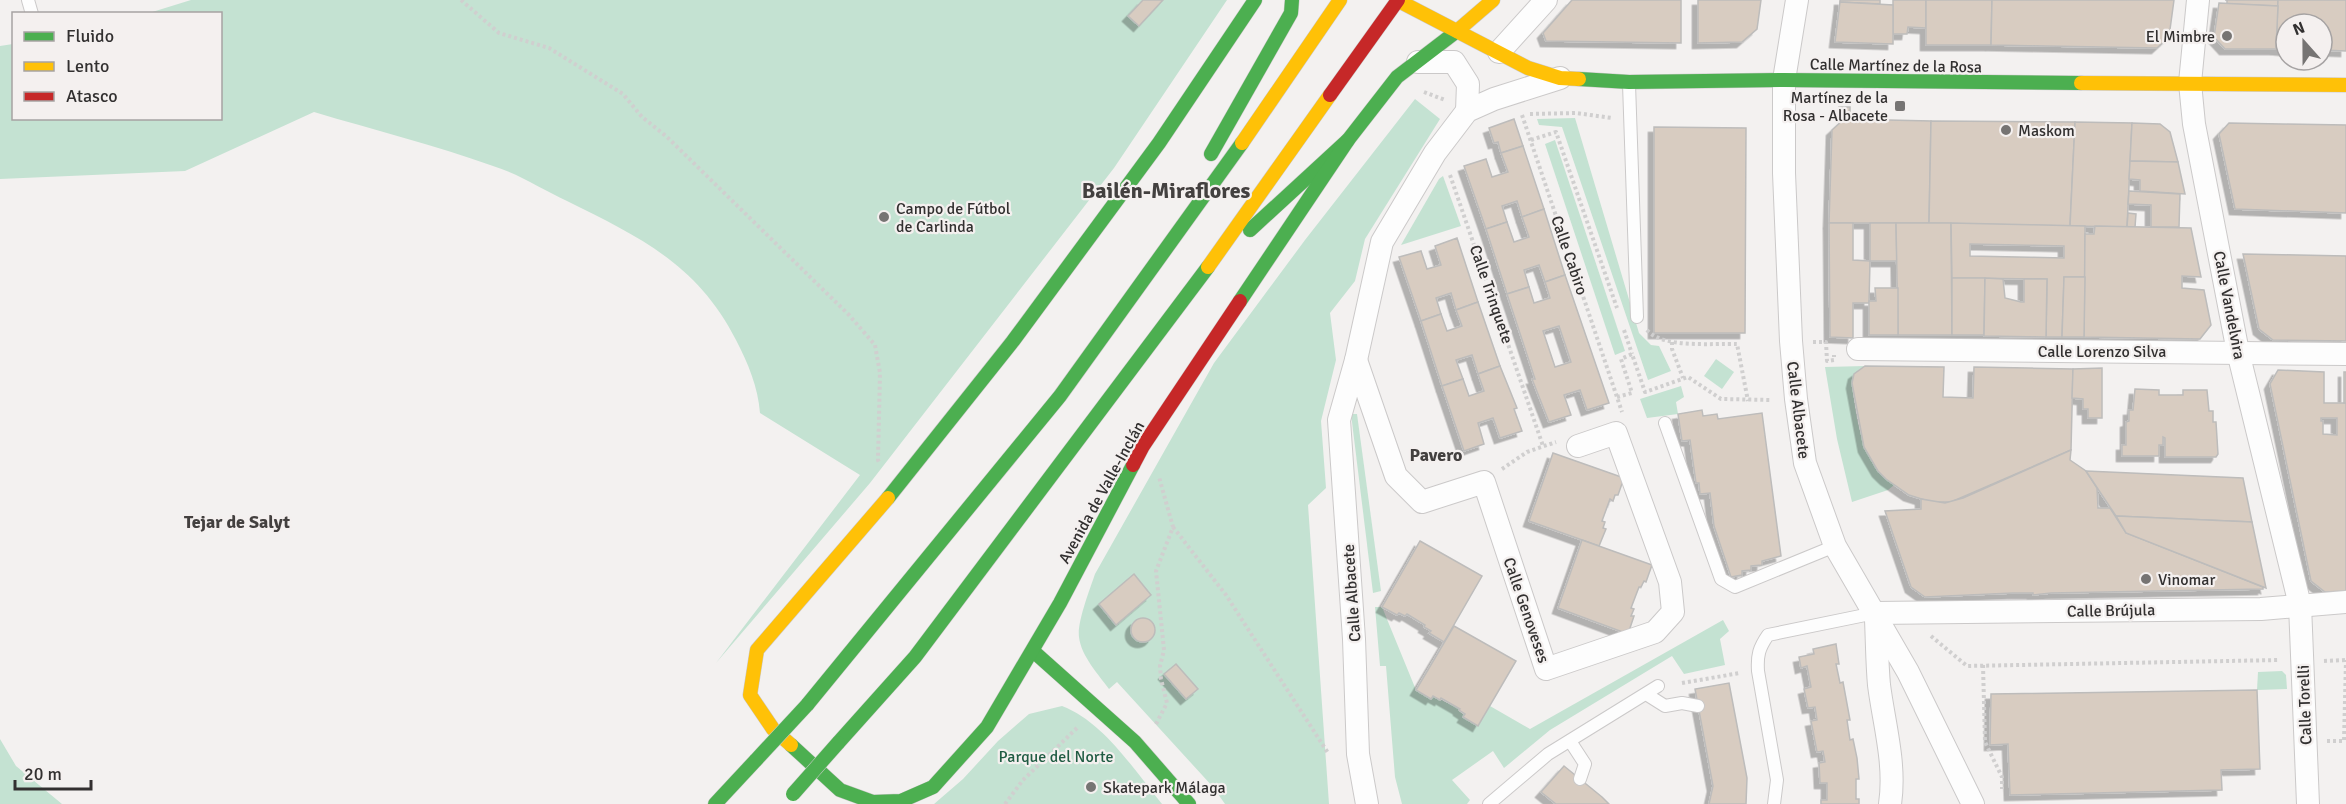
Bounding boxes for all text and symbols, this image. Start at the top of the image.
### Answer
legend [12,12,222,120]
north arrow [2274,12,2334,72]
text: N [2290,18,2308,40]
text: Fluido [66,25,114,47]
place label: El Mimbre [2146,27,2215,47]
marker: El Mimbre [2220,29,2234,43]
street label: Calle Martínez de la Rosa [1810,54,1982,78]
text: Lento [66,55,109,77]
text: Atasco [66,85,118,107]
place label: Martínez de la Rosa - Albacete [1783,88,1888,126]
marker: Martínez de la Rosa - Albacete [1893,99,1907,113]
place label: Maskom [2018,121,2075,141]
marker: Maskom [1999,123,2013,137]
district label: Bailén-Miraflores [1082,177,1251,204]
place label: Campo de Fútbol de Carlinda [896,199,1011,237]
marker: Campo de Fútbol de Carlinda [877,210,891,224]
street label: Calle Cabiro [1546,213,1592,298]
street label: Calle Trinquete [1465,242,1517,346]
street label: Calle Vandelvira [2209,249,2249,361]
street label: Calle Lorenzo Silva [2038,342,2166,362]
street label: Calle Albacete [1782,360,1814,460]
street label: Avenida de Valle-Inclán [1054,418,1149,567]
district label: Pavero [1410,444,1462,466]
district label: Tejar de Salyt [184,511,290,533]
street label: Calle Albacete [1339,543,1365,643]
street label: Calle Genoveses [1499,555,1554,666]
place label: Vinomar [2158,570,2215,590]
marker: Vinomar [2139,572,2153,586]
street label: Calle Brújula [2067,600,2155,622]
street label: Calle Torelli [2294,665,2316,745]
park label: Parque del Norte [999,747,1113,767]
scale bar [15,753,92,791]
text: 20 m [24,763,62,785]
place label: Skatepark Málaga [1103,778,1226,798]
marker: Skatepark Málaga [1084,780,1098,794]

